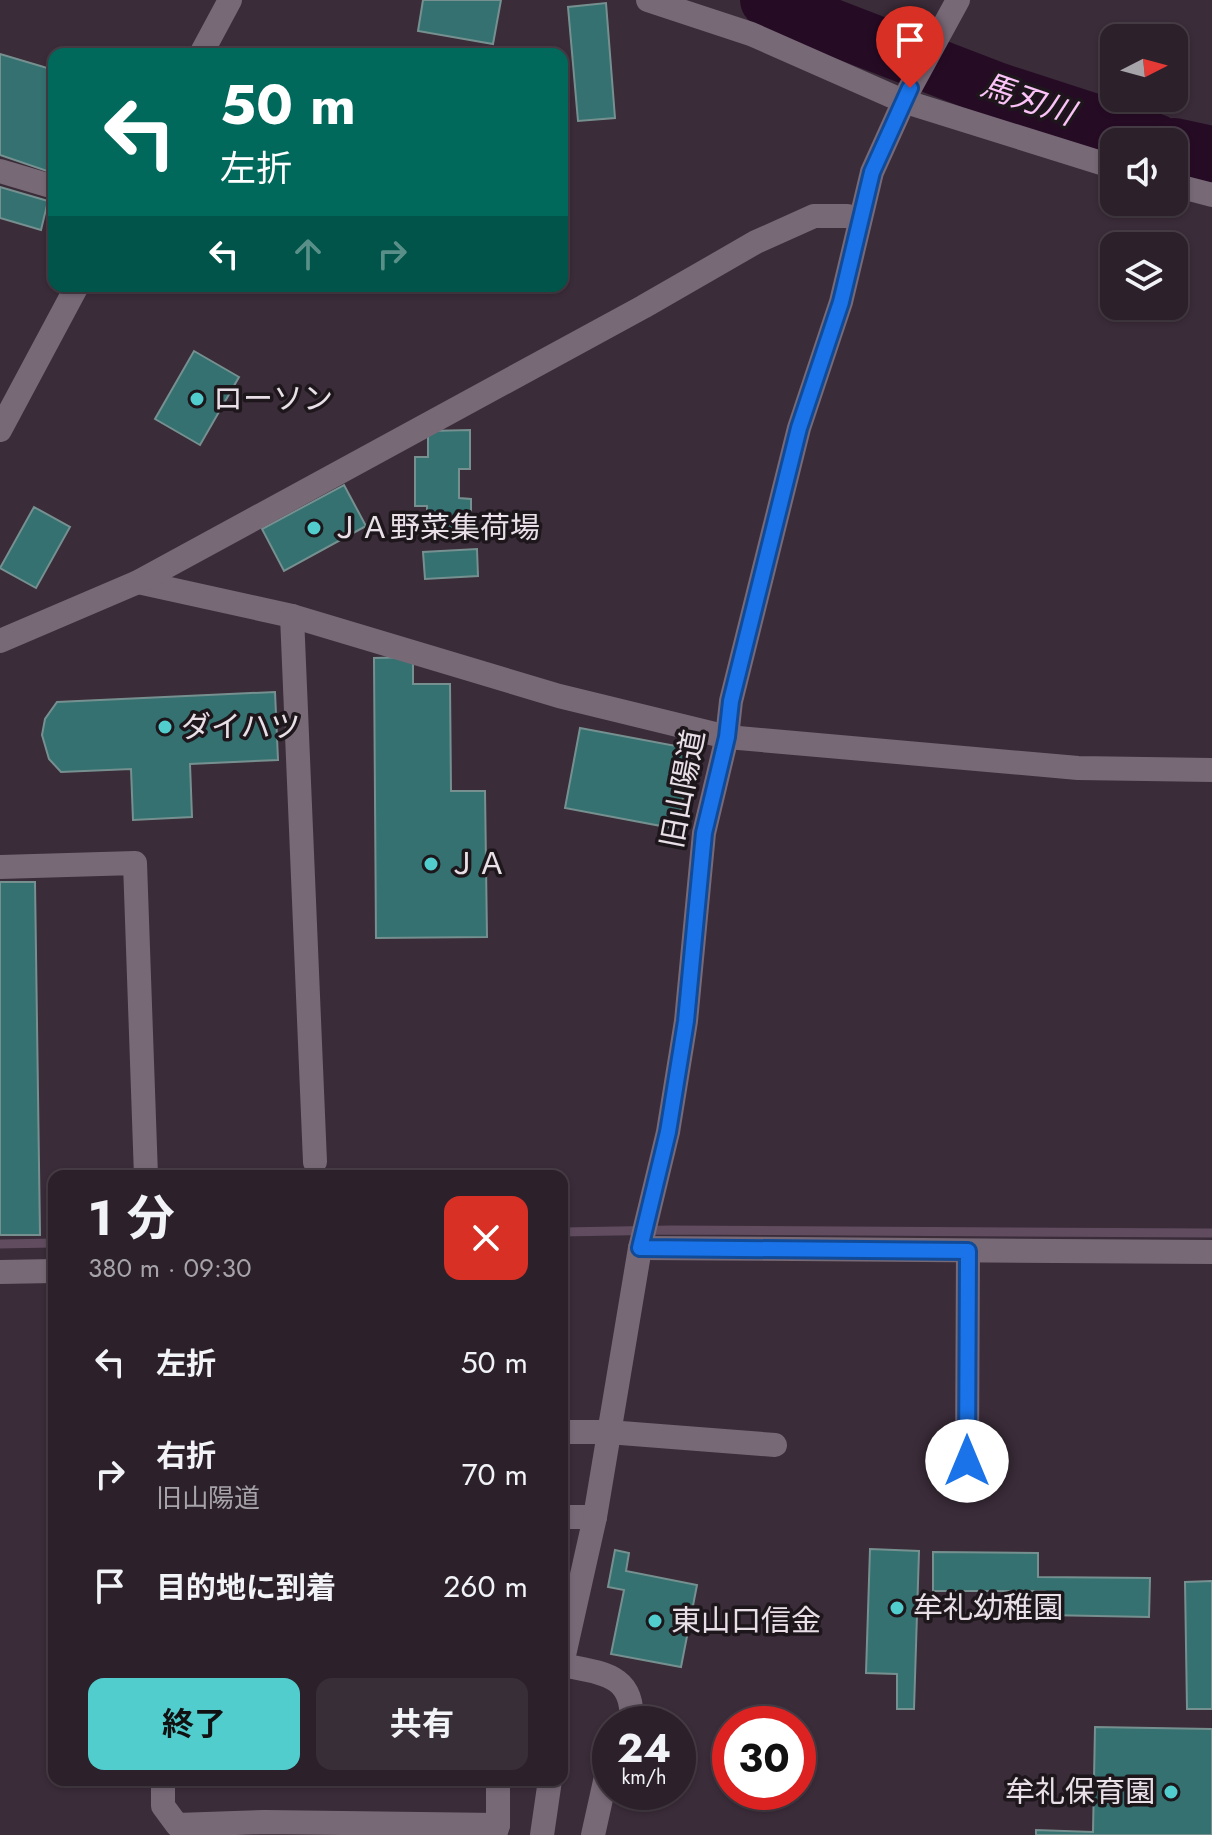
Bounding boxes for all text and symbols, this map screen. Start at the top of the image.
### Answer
pin [876,6,944,88]
icon: arrive [888,18,932,62]
north arrow [1100,24,1188,112]
map controls [1100,24,1188,320]
water label: 馬刃川 [975,62,1084,137]
text: 50 m [220,64,356,145]
icon: left [88,80,192,184]
button: sound [1100,128,1188,216]
text: 左折 [220,142,292,194]
icon: left [202,232,246,276]
icon: ahead [286,232,330,276]
icon: right [370,232,414,276]
button: layers [1100,232,1188,320]
place label: ローソン [213,377,333,420]
marker: ローソン [188,390,206,408]
place label: ＪＡ野菜集荷場 [330,506,540,549]
marker: ＪＡ野菜集荷場 [305,519,323,537]
place label: ダイハツ [181,705,300,748]
marker: ダイハツ [156,718,174,736]
street label: 旧山陽道 [650,726,715,852]
place label: ＪＡ [447,842,507,885]
marker: ＪＡ [422,855,440,873]
text: 1 分 [88,1184,175,1253]
button: close [444,1196,528,1280]
text: 380 m · 09:30 [88,1249,252,1287]
icon: left [88,1340,132,1384]
text: 50 m [461,1341,528,1384]
text: 左折 [156,1342,216,1385]
position arrow [925,1419,1009,1503]
text: 右折 [156,1434,216,1477]
icon: right [88,1452,132,1496]
text: 70 m [462,1453,528,1496]
text: 旧山陽道 [156,1479,260,1517]
icon: arrive [88,1564,132,1608]
text: 260 m [443,1565,528,1608]
text: 目的地に到着 [156,1566,336,1609]
place label: 牟礼幼稚園 [913,1586,1063,1629]
place label: 東山口信金 [671,1599,821,1642]
marker: 牟礼幼稚園 [888,1599,906,1617]
marker: 東山口信金 [646,1612,664,1630]
button: 終了 [88,1678,300,1770]
button: 共有 [316,1678,528,1770]
speed limit sign: 30 [712,1706,816,1810]
text: 24 [617,1719,671,1777]
text: km/h [621,1763,667,1792]
place label: 牟礼保育園 [1005,1770,1155,1813]
marker: 牟礼保育園 [1162,1783,1180,1801]

